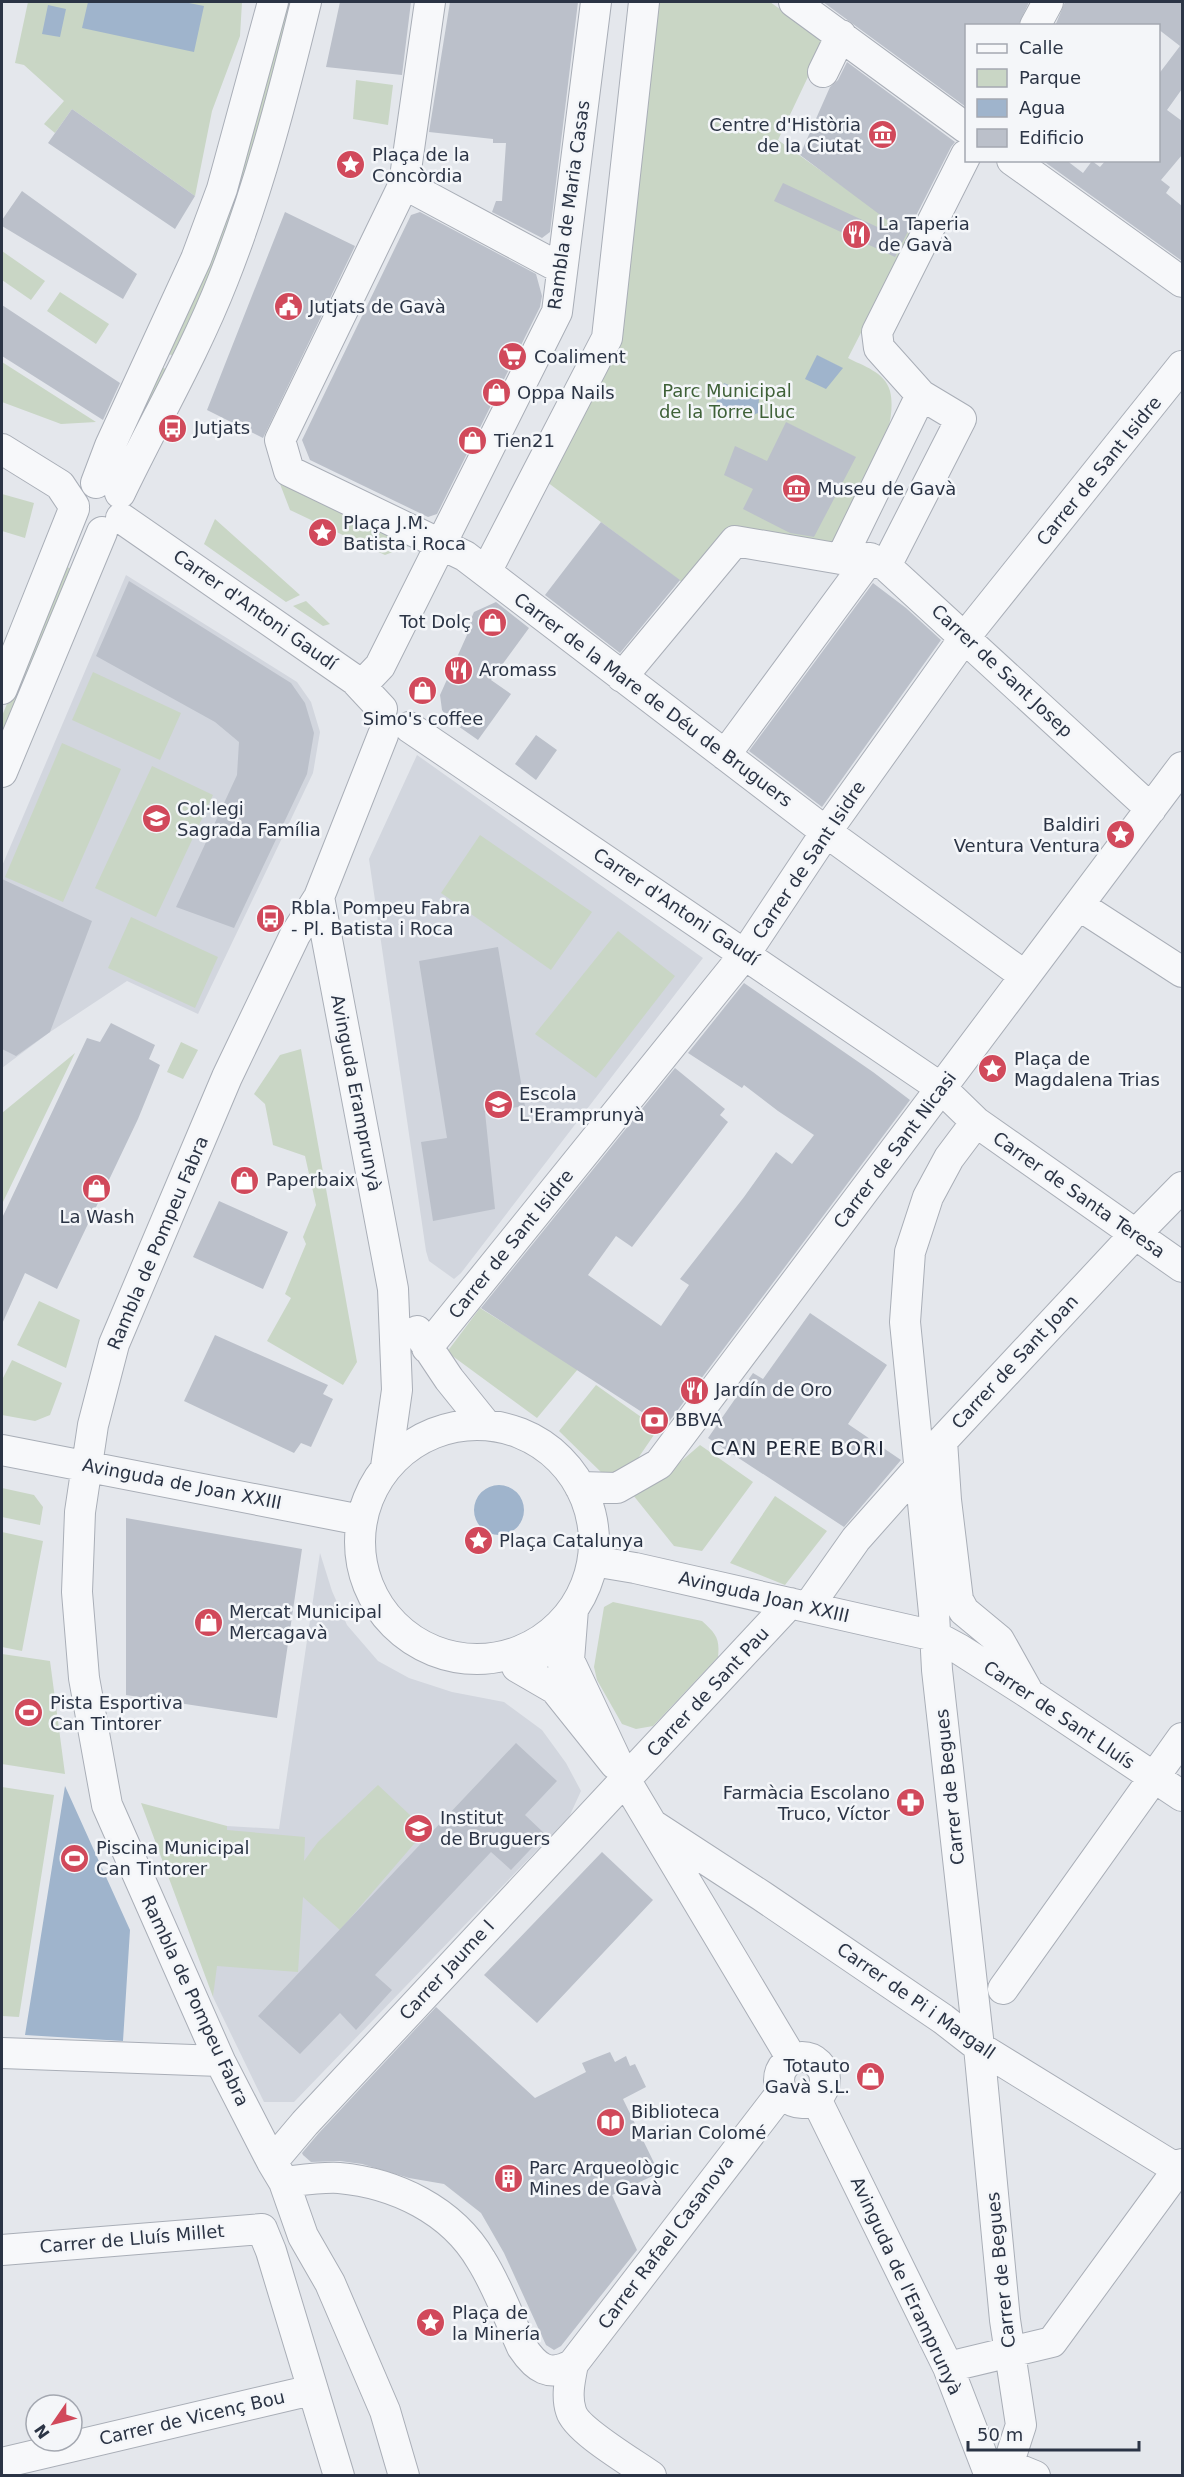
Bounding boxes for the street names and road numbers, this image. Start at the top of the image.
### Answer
street label: Rambla de Maria Casas [543,99,594,311]
street label: Carrer de Sant Isidre [1032,392,1165,550]
street label: Carrer d'Antoni Gaudí [169,545,342,675]
street label: Carrer de la Mare de Déu de Bruguers [510,588,796,811]
street label: Carrer de Sant Josep [928,600,1077,741]
street label: Carrer de Sant Isidre [748,777,869,943]
street label: Carrer d'Antoni Gaudí [590,843,764,970]
street label: Avinguda Eramprunyà [327,993,386,1193]
street label: Carrer de Sant Nicasi [829,1067,960,1232]
street label: Carrer de Santa Teresa [989,1127,1169,1262]
street label: Rambla de Pompeu Fabra [103,1133,212,1353]
street label: Carrer de Sant Isidre [444,1165,577,1323]
street label: Carrer de Sant Joan [947,1290,1082,1433]
street label: Avinguda de Joan XXIII [81,1454,284,1513]
street label: Avinguda Joan XXIII [677,1567,851,1626]
street label: Carrer de Sant Pau [642,1623,773,1761]
street label: Carrer de Sant Lluís [980,1656,1139,1773]
street label: Carrer de Begues [931,1708,968,1866]
street label: Rambla de Pompeu Fabra [137,1892,254,2109]
street label: Carrer Jaume I [395,1915,498,2024]
street label: Carrer de Pi i Margall [833,1938,999,2063]
street label: Carrer Rafael Casanova [593,2151,738,2333]
street label: Avinguda de l'Eramprunyà [847,2173,966,2398]
street label: Carrer de Begues [982,2191,1019,2349]
street label: Carrer de Lluís Millet [39,2220,225,2257]
street label: Carrer de Vicenç Bou [97,2386,287,2449]

